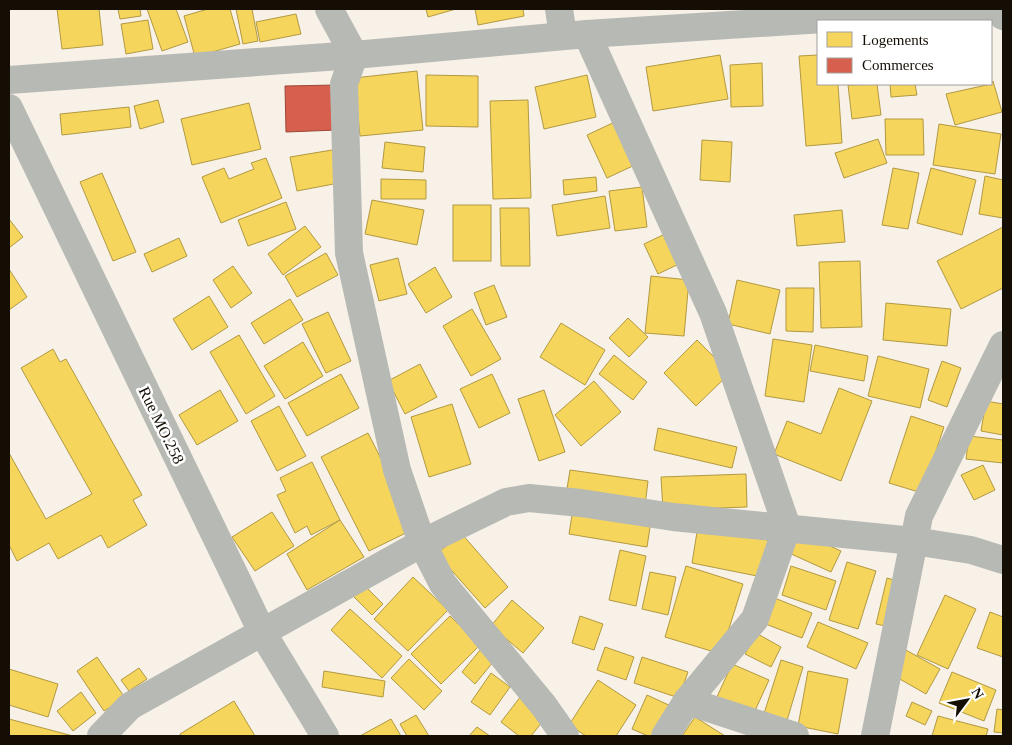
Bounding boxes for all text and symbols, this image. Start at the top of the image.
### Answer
legend [817,20,992,85]
text: Logements [862,32,929,48]
text: Commerces [862,57,934,73]
street label: Rue MO.258 [136,384,188,466]
north arrow [942,675,992,725]
text: N [969,685,987,702]

